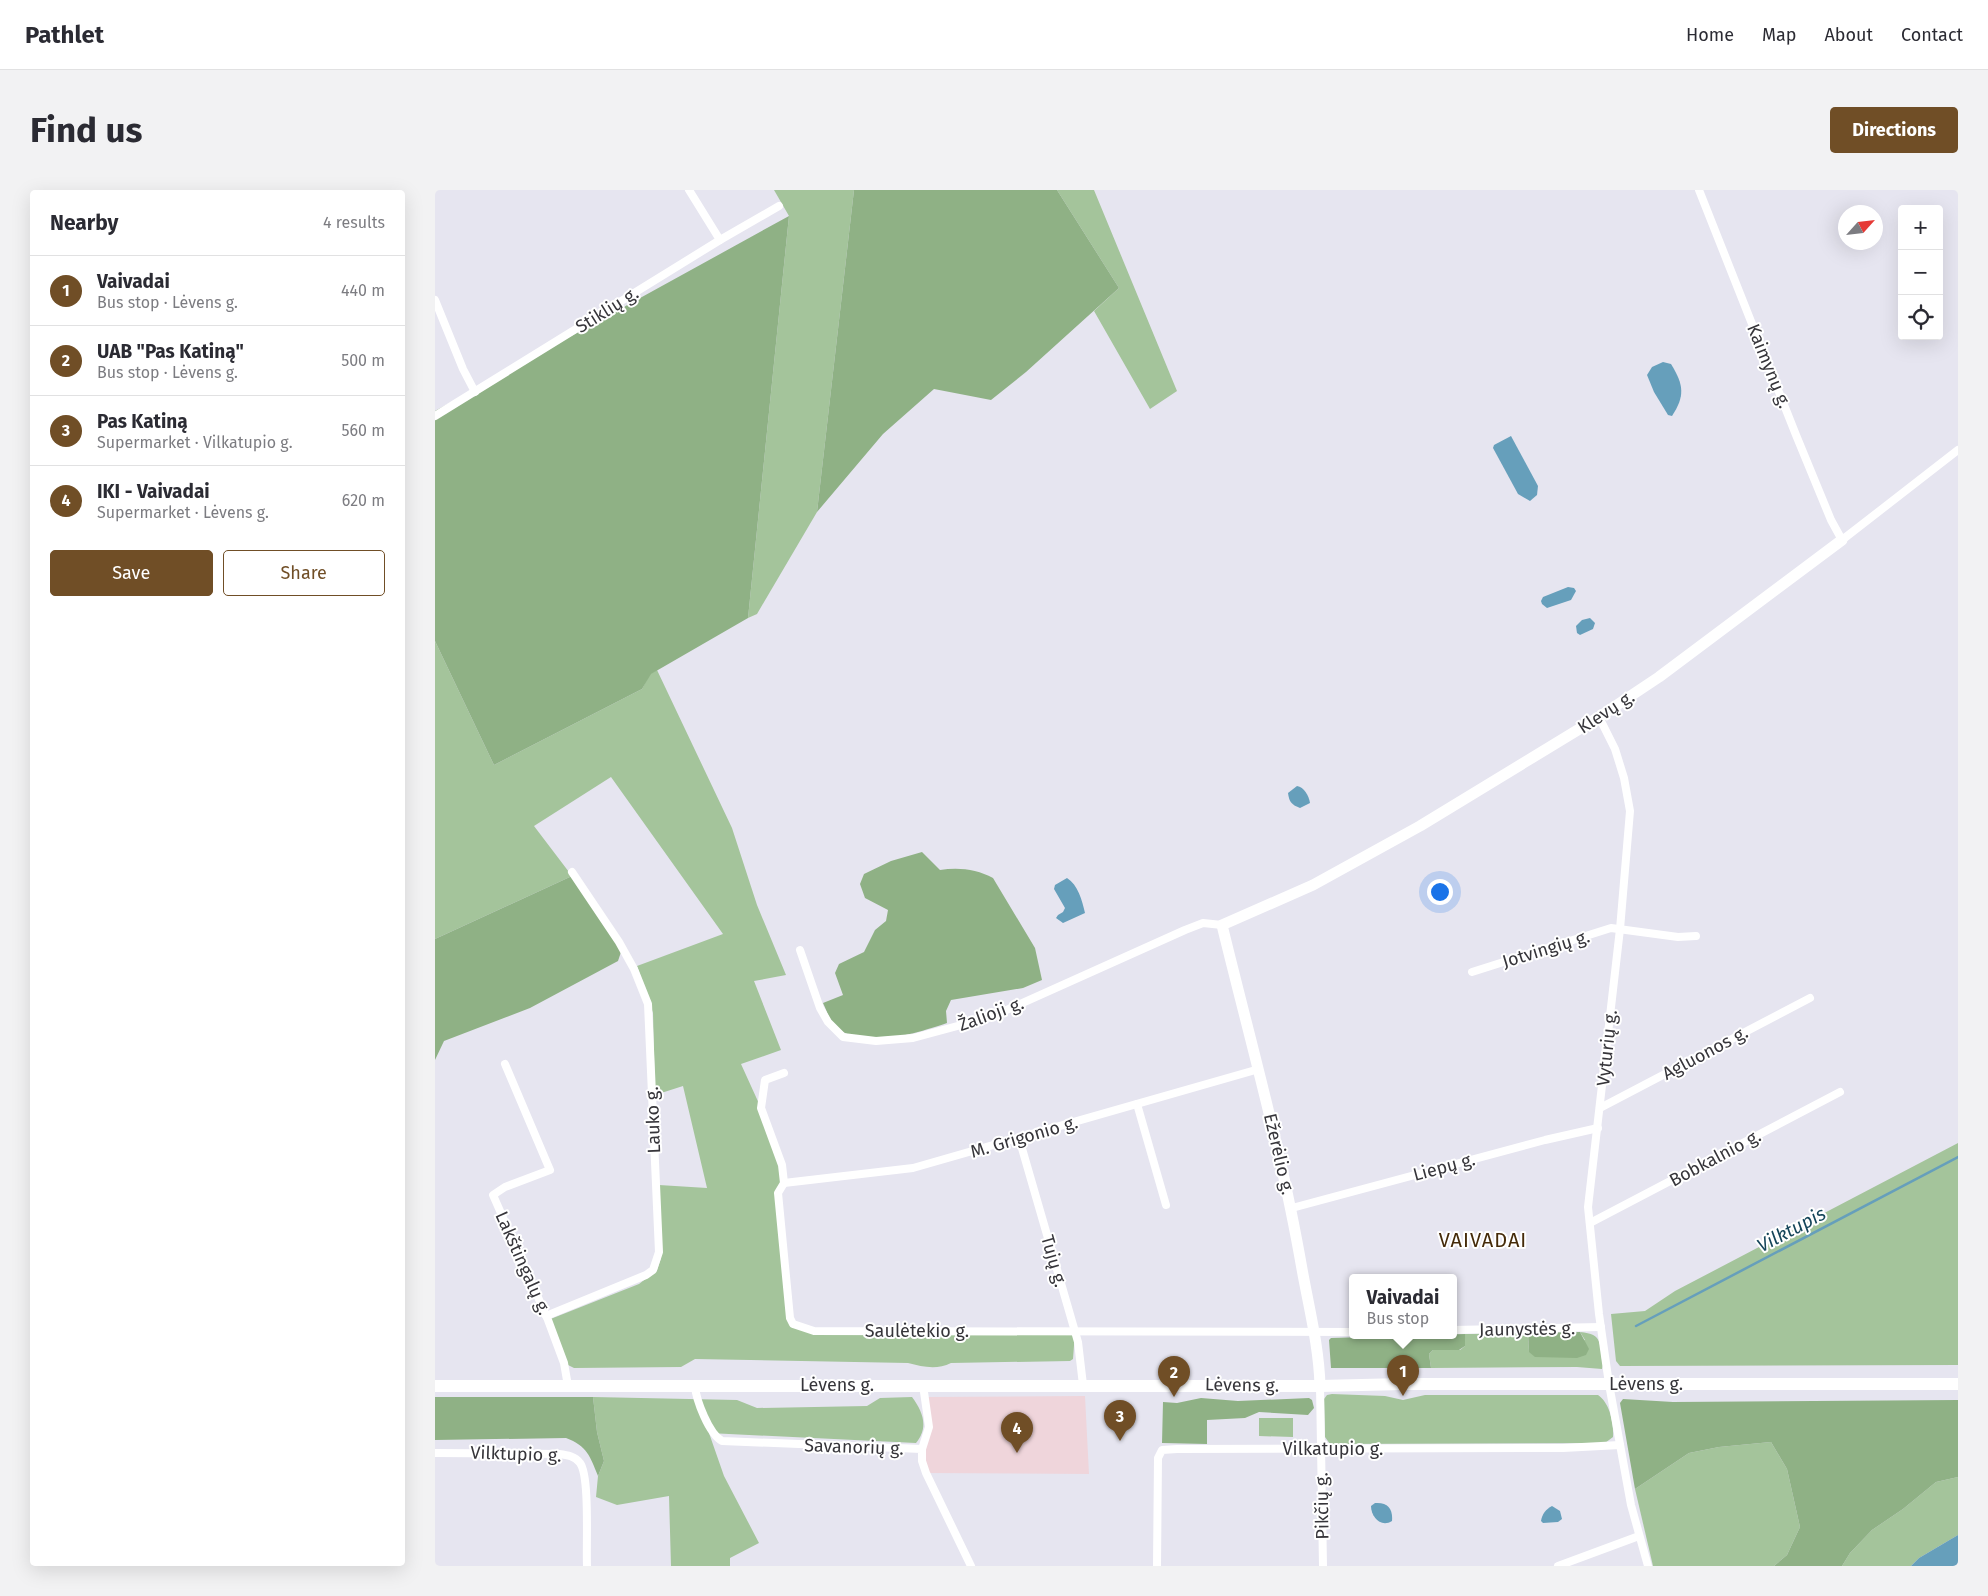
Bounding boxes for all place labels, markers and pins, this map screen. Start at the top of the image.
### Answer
pin: 1 [1387,1355,1419,1396]
pin: 2 [1158,1356,1190,1397]
pin: 3 [1104,1400,1136,1441]
pin: 4 [1001,1412,1033,1453]

